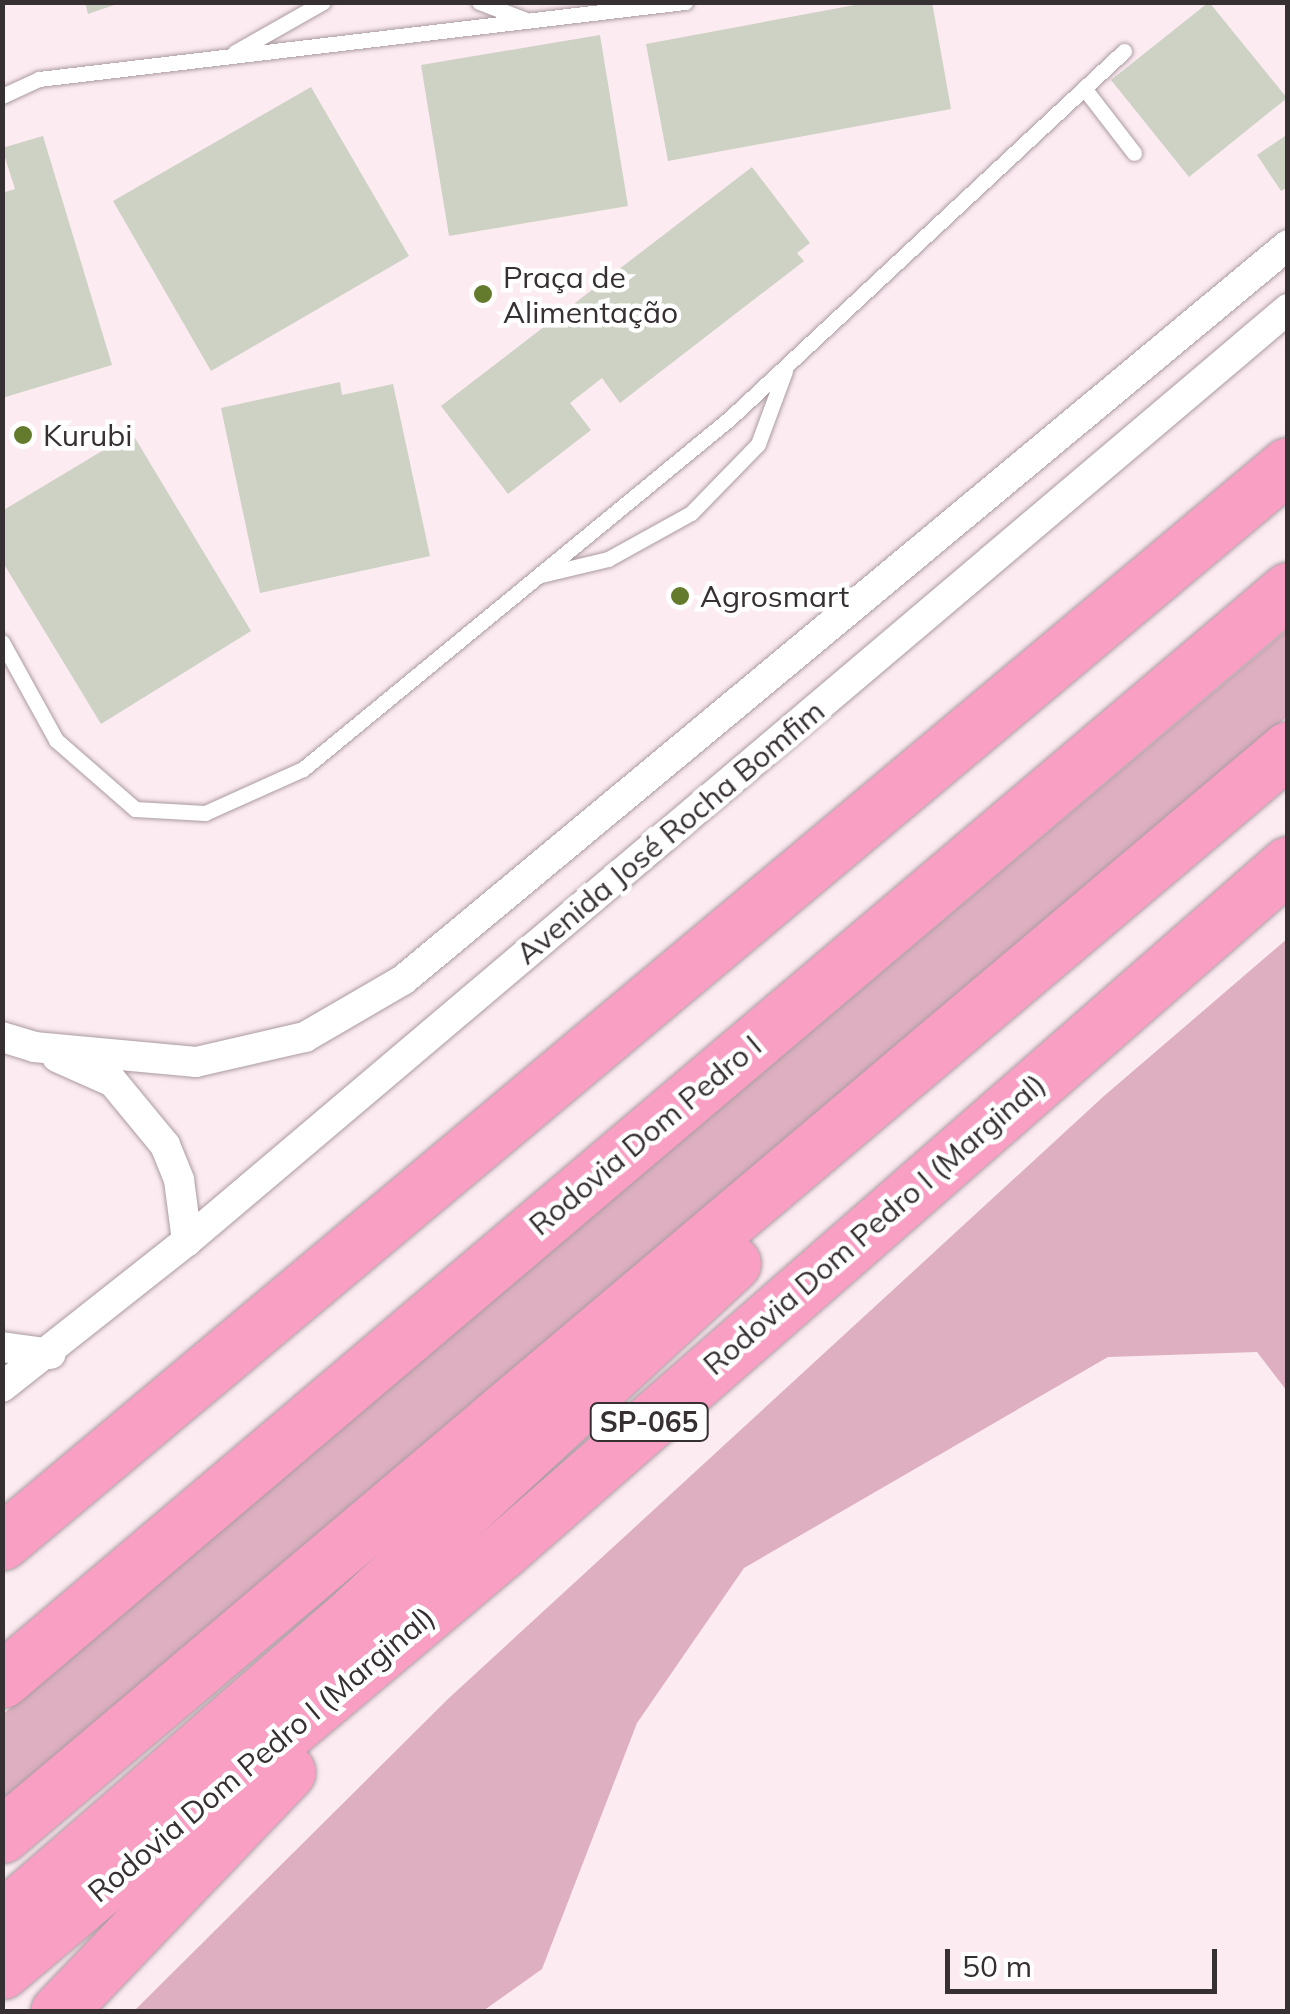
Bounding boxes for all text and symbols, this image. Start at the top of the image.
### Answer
place label: Praça de Alimentação [503,259,678,330]
marker: Praça de Alimentação [472,283,494,305]
place label: Kurubi [43,417,132,453]
marker: Kurubi [12,424,34,446]
place label: Agrosmart [700,578,849,614]
marker: Agrosmart [669,585,691,607]
street label: Avenida José Rocha Bomfim [509,693,831,971]
street label: Rodovia Dom Pedro I [522,1027,768,1243]
street label: Rodovia Dom Pedro I (Marginal) [696,1066,1052,1382]
road number: SP-065 [589,1399,709,1445]
street label: Rodovia Dom Pedro I (Marginal) [81,1598,441,1910]
scale bar [950,1929,1222,1991]
text: 50 m [962,1947,1032,1985]

